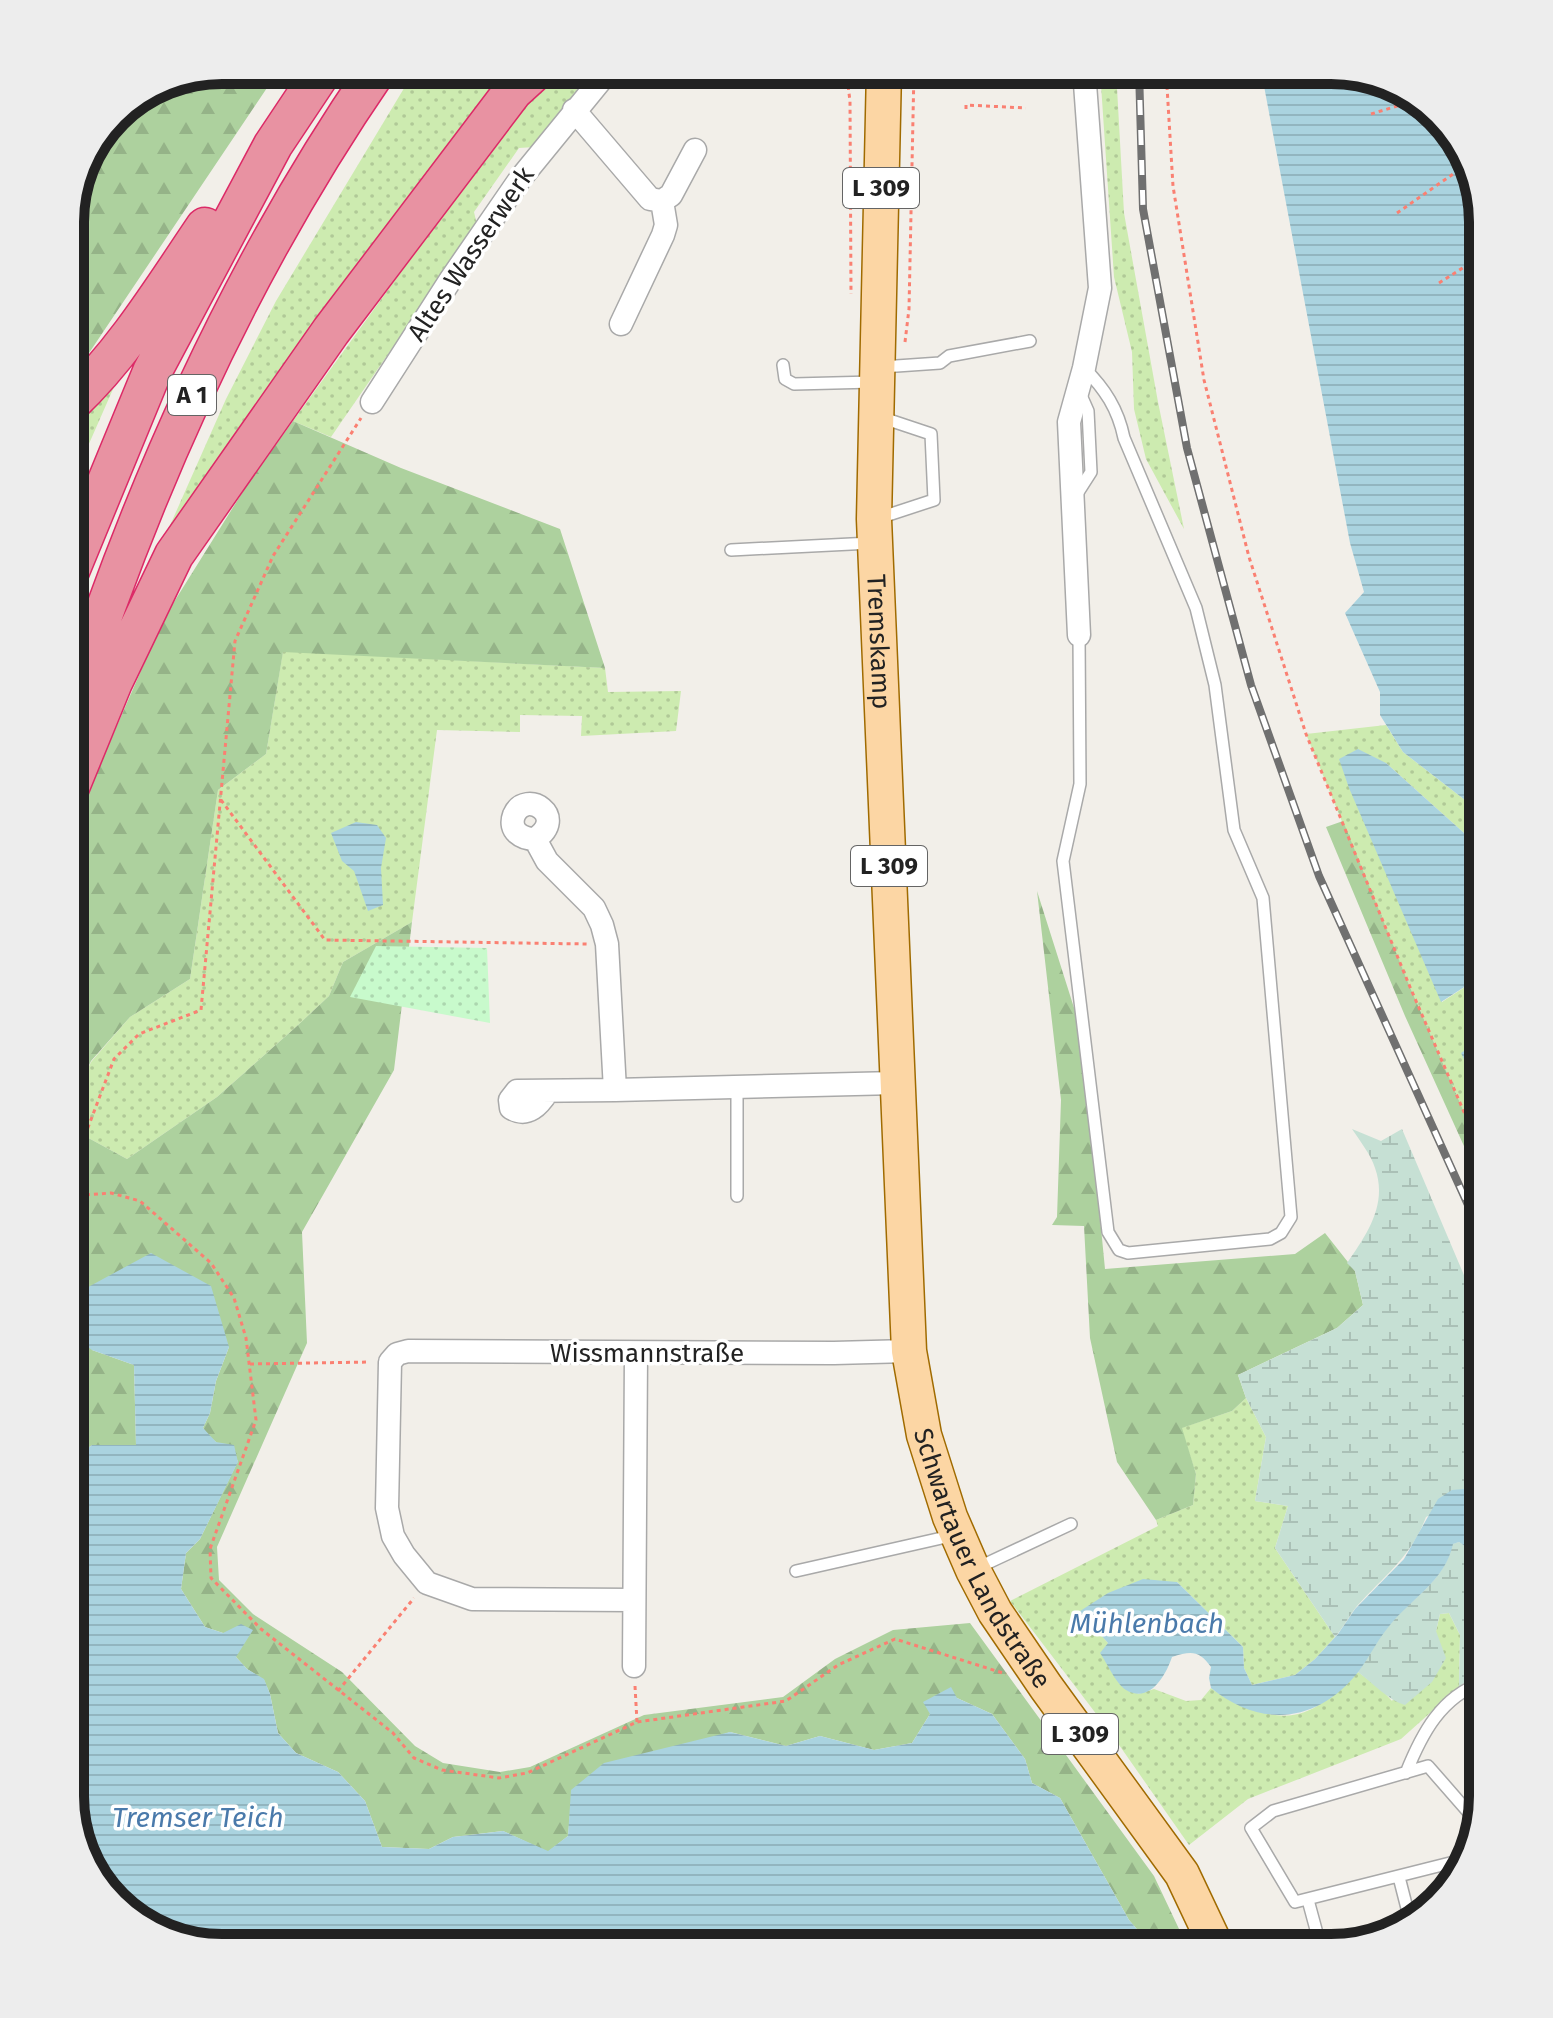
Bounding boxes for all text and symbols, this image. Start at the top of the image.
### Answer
street label: Altes Wasserwerk [401,160,541,347]
road number: L 309 [843,168,919,208]
road number: A 1 [168,375,216,415]
street label: Tremskamp [861,573,897,710]
road number: L 309 [851,846,927,886]
street label: Wissmannstraße [550,1338,744,1369]
street label: Schwartauer Landstraße [907,1424,1058,1694]
water label: Mühlenbach [1070,1607,1224,1640]
road number: L 309 [1042,1714,1118,1754]
water label: Tremser Teich [112,1801,284,1834]

